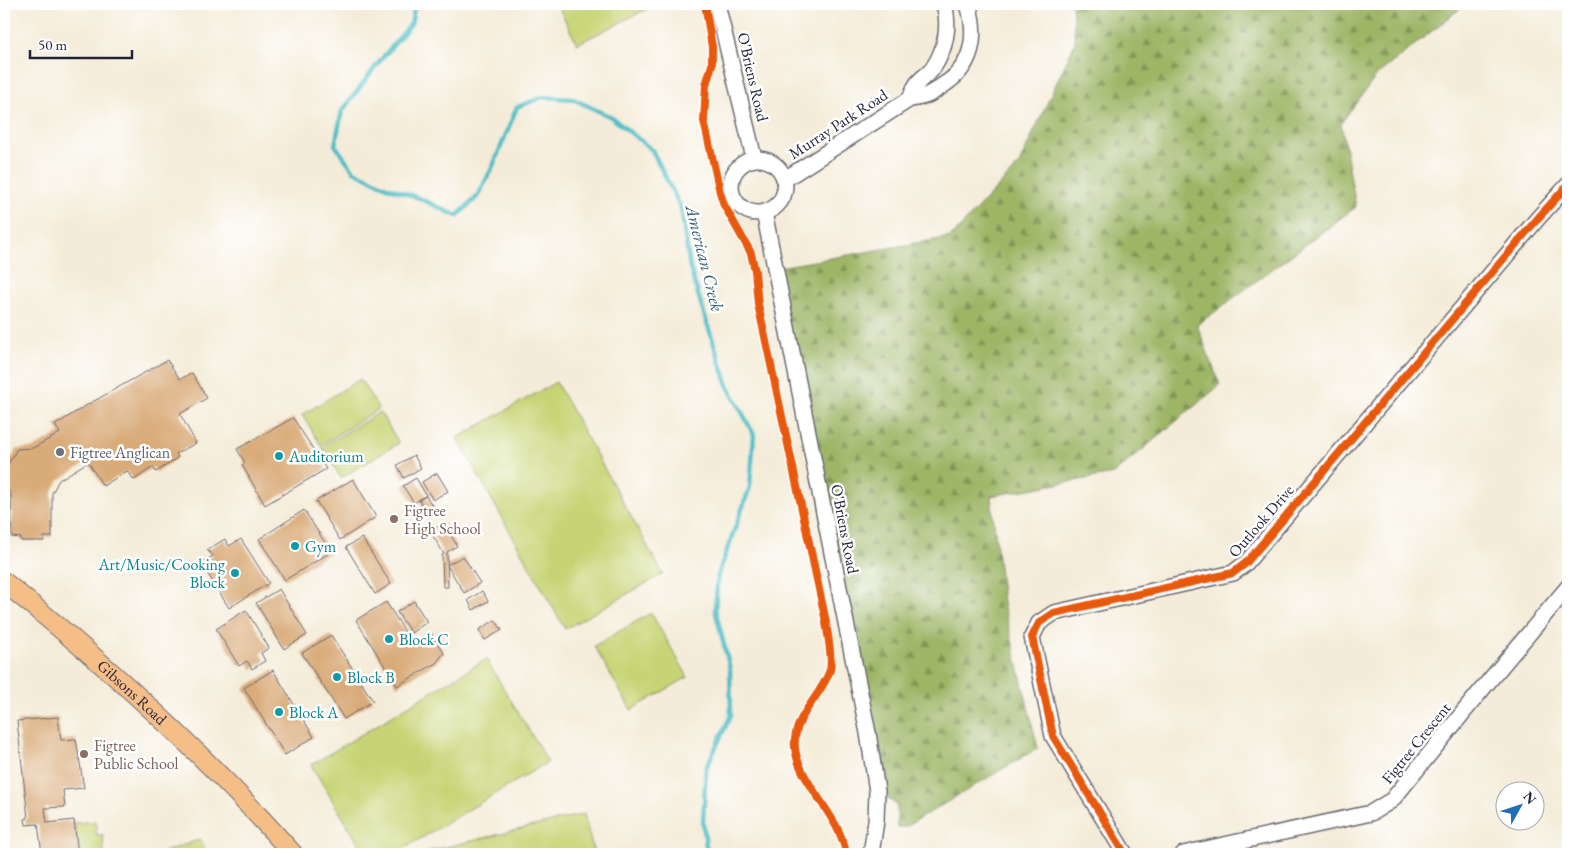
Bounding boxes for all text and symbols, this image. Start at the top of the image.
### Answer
scale bar [30,28,132,60]
street label: O'Briens Road [733,30,774,124]
text: 50 m [38,35,67,54]
street label: Murray Park Road [785,84,892,164]
water label: American Creek [680,200,729,314]
place label: Figtree Anglican [70,442,171,463]
marker: Figtree Anglican [54,446,66,458]
place label: Auditorium [288,446,364,467]
marker: Auditorium [273,450,285,462]
street label: Outlook Drive [1224,480,1298,562]
street label: O'Briens Road [826,483,864,576]
place label: Figtree High School [404,500,481,539]
marker: Figtree High School [388,513,400,525]
place label: Gym [305,536,337,557]
marker: Gym [289,540,301,552]
place label: Art/Music/Cooking Block [98,554,226,593]
marker: Art/Music/Cooking Block [229,567,241,579]
place label: Block C [399,629,449,650]
marker: Block C [383,633,395,645]
street label: Gibsons Road [93,655,172,730]
place label: Block B [347,667,395,688]
marker: Block B [331,671,343,683]
street label: Figtree Crescent [1377,698,1455,788]
place label: Block A [289,702,339,723]
marker: Block A [273,706,285,718]
place label: Figtree Public School [94,735,179,774]
marker: Figtree Public School [78,748,90,760]
north arrow [1494,780,1544,830]
text: N [1519,788,1541,808]

